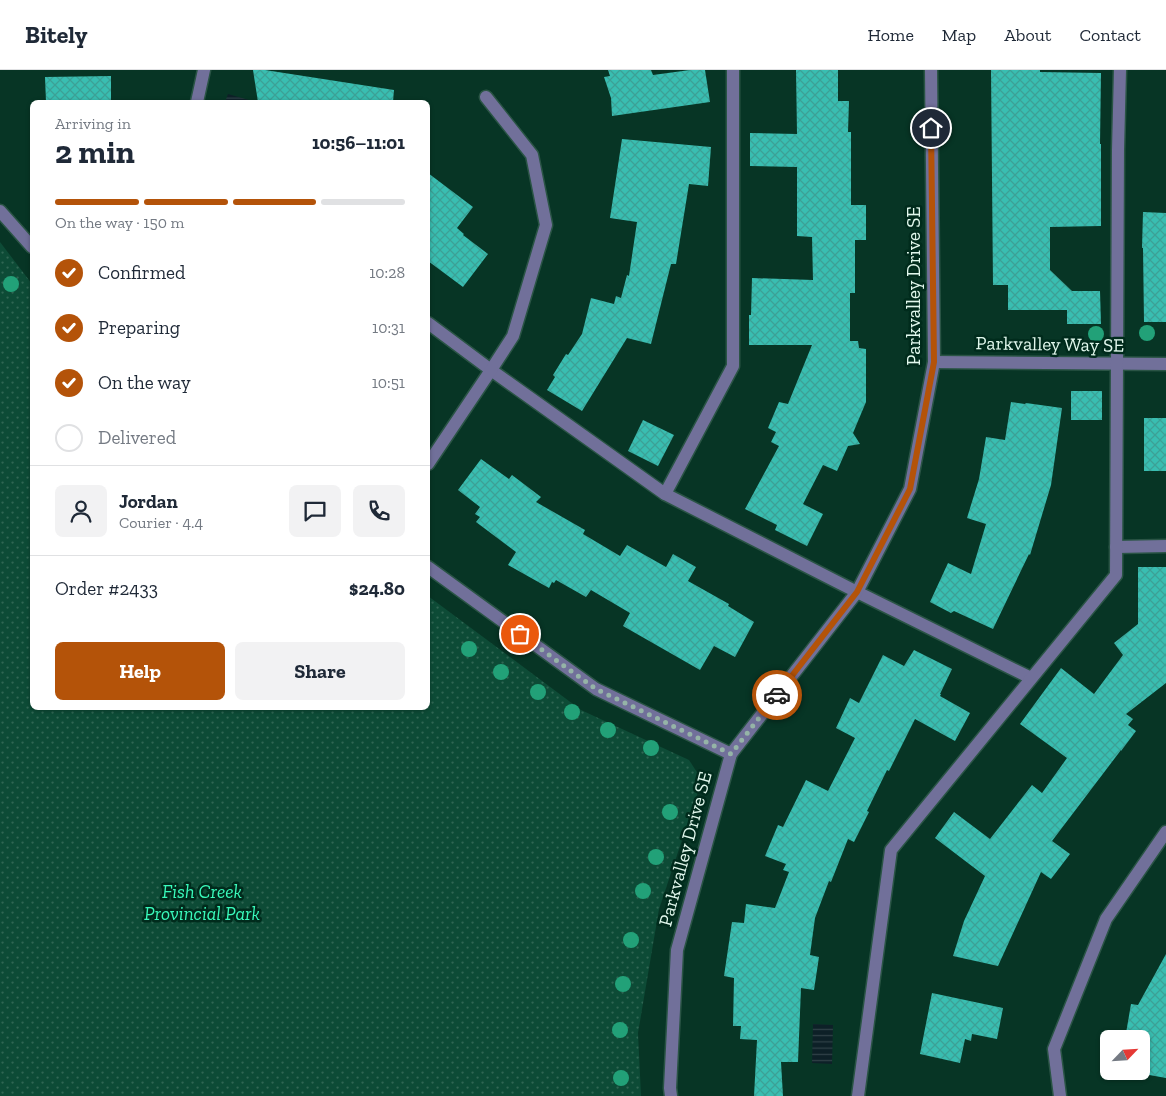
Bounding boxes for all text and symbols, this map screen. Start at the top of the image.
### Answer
text: Bitely [25,20,87,49]
text: Home [867,24,914,46]
text: Map [942,24,976,46]
text: About [1004,24,1051,46]
text: Contact [1079,24,1141,46]
pin [910,107,952,149]
text: Arriving in [55,114,131,133]
icon: home [917,114,945,142]
text: 10:56–11:01 [312,131,405,154]
text: 2 min [55,133,135,171]
street label: Parkvalley Drive SE [902,206,925,366]
text: On the way · 150 m [55,213,184,232]
icon: check [55,259,83,287]
text: Confirmed [98,261,185,284]
text: 10:28 [369,263,405,282]
icon: check [55,314,83,342]
text: Preparing [98,316,180,339]
text: 10:31 [372,318,405,337]
street label: Parkvalley Way SE [975,331,1125,357]
icon: check [55,369,83,397]
text: On the way [98,371,191,394]
text: 10:51 [372,373,405,392]
text: Delivered [98,426,176,449]
button: person [55,485,107,537]
button: chat [289,485,341,537]
button: phone [353,485,405,537]
text: Jordan [119,490,178,513]
text: Courier · 4.4 [119,513,203,532]
text: Order #2433 [55,577,158,600]
text: $24.80 [349,577,405,600]
pin [499,613,541,655]
icon: bag [506,620,534,648]
button: Help [55,642,225,700]
button: Share [235,642,405,700]
courier [752,670,802,720]
icon: car [763,681,791,709]
street label: Parkvalley Drive SE [653,769,717,929]
park label: Fish Creek Provincial Park [144,880,260,925]
north arrow [1100,1030,1150,1080]
map controls [1100,1030,1150,1080]

